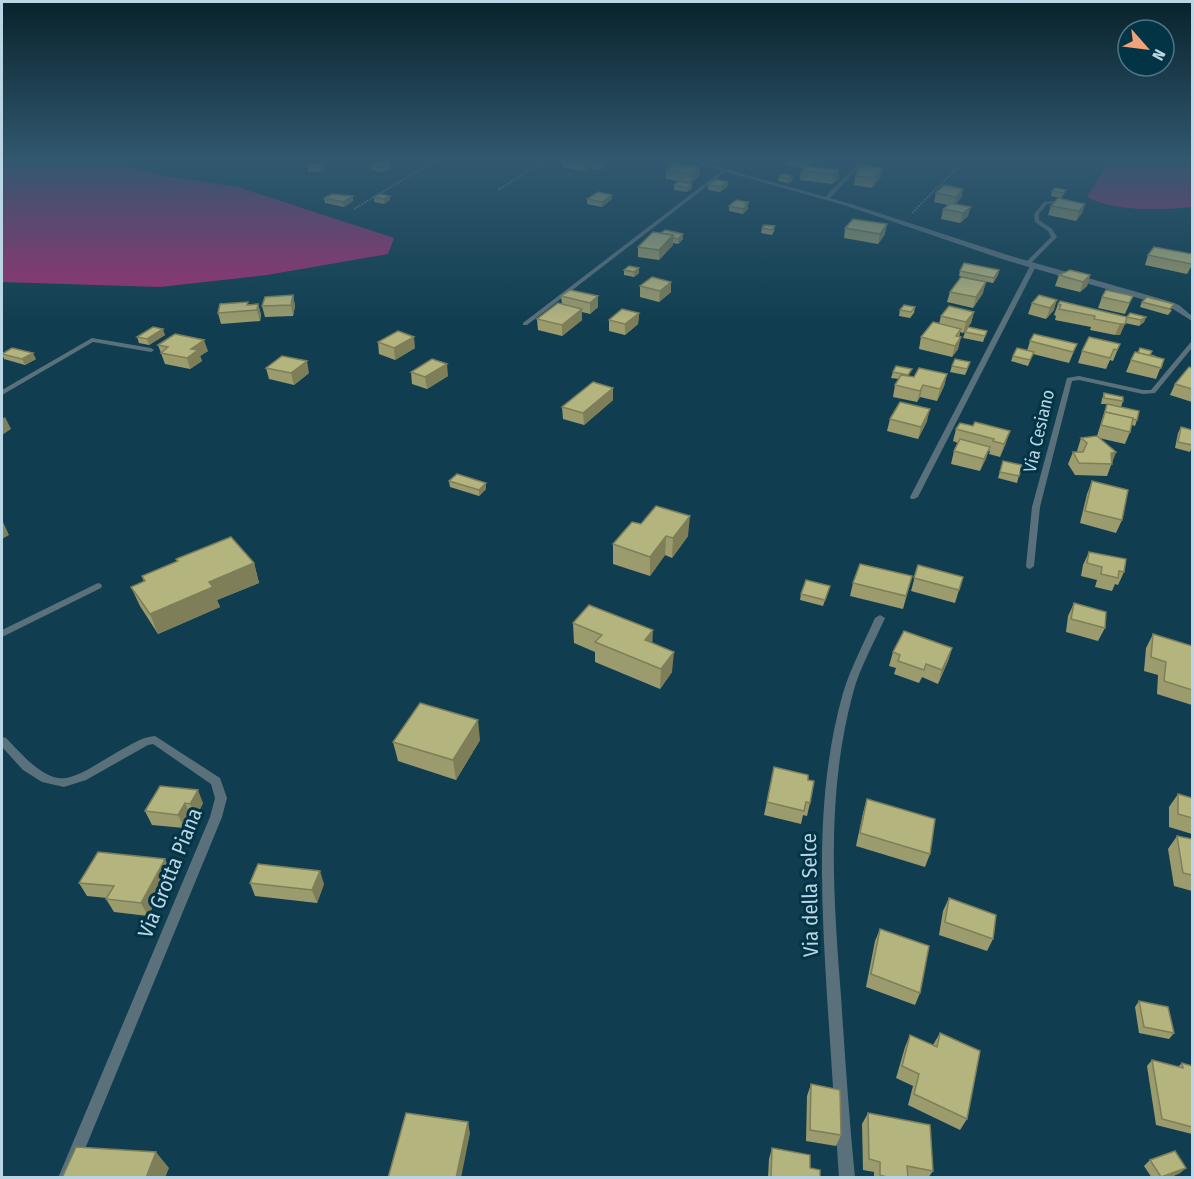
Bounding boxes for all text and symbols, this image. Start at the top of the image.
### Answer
north arrow [1116,18,1176,78]
text: N [1148,46,1169,64]
street label: Via Cesiano [1019,387,1059,475]
street label: Via Grotta Piana [132,804,208,942]
street label: Via della Selce [796,833,824,957]

